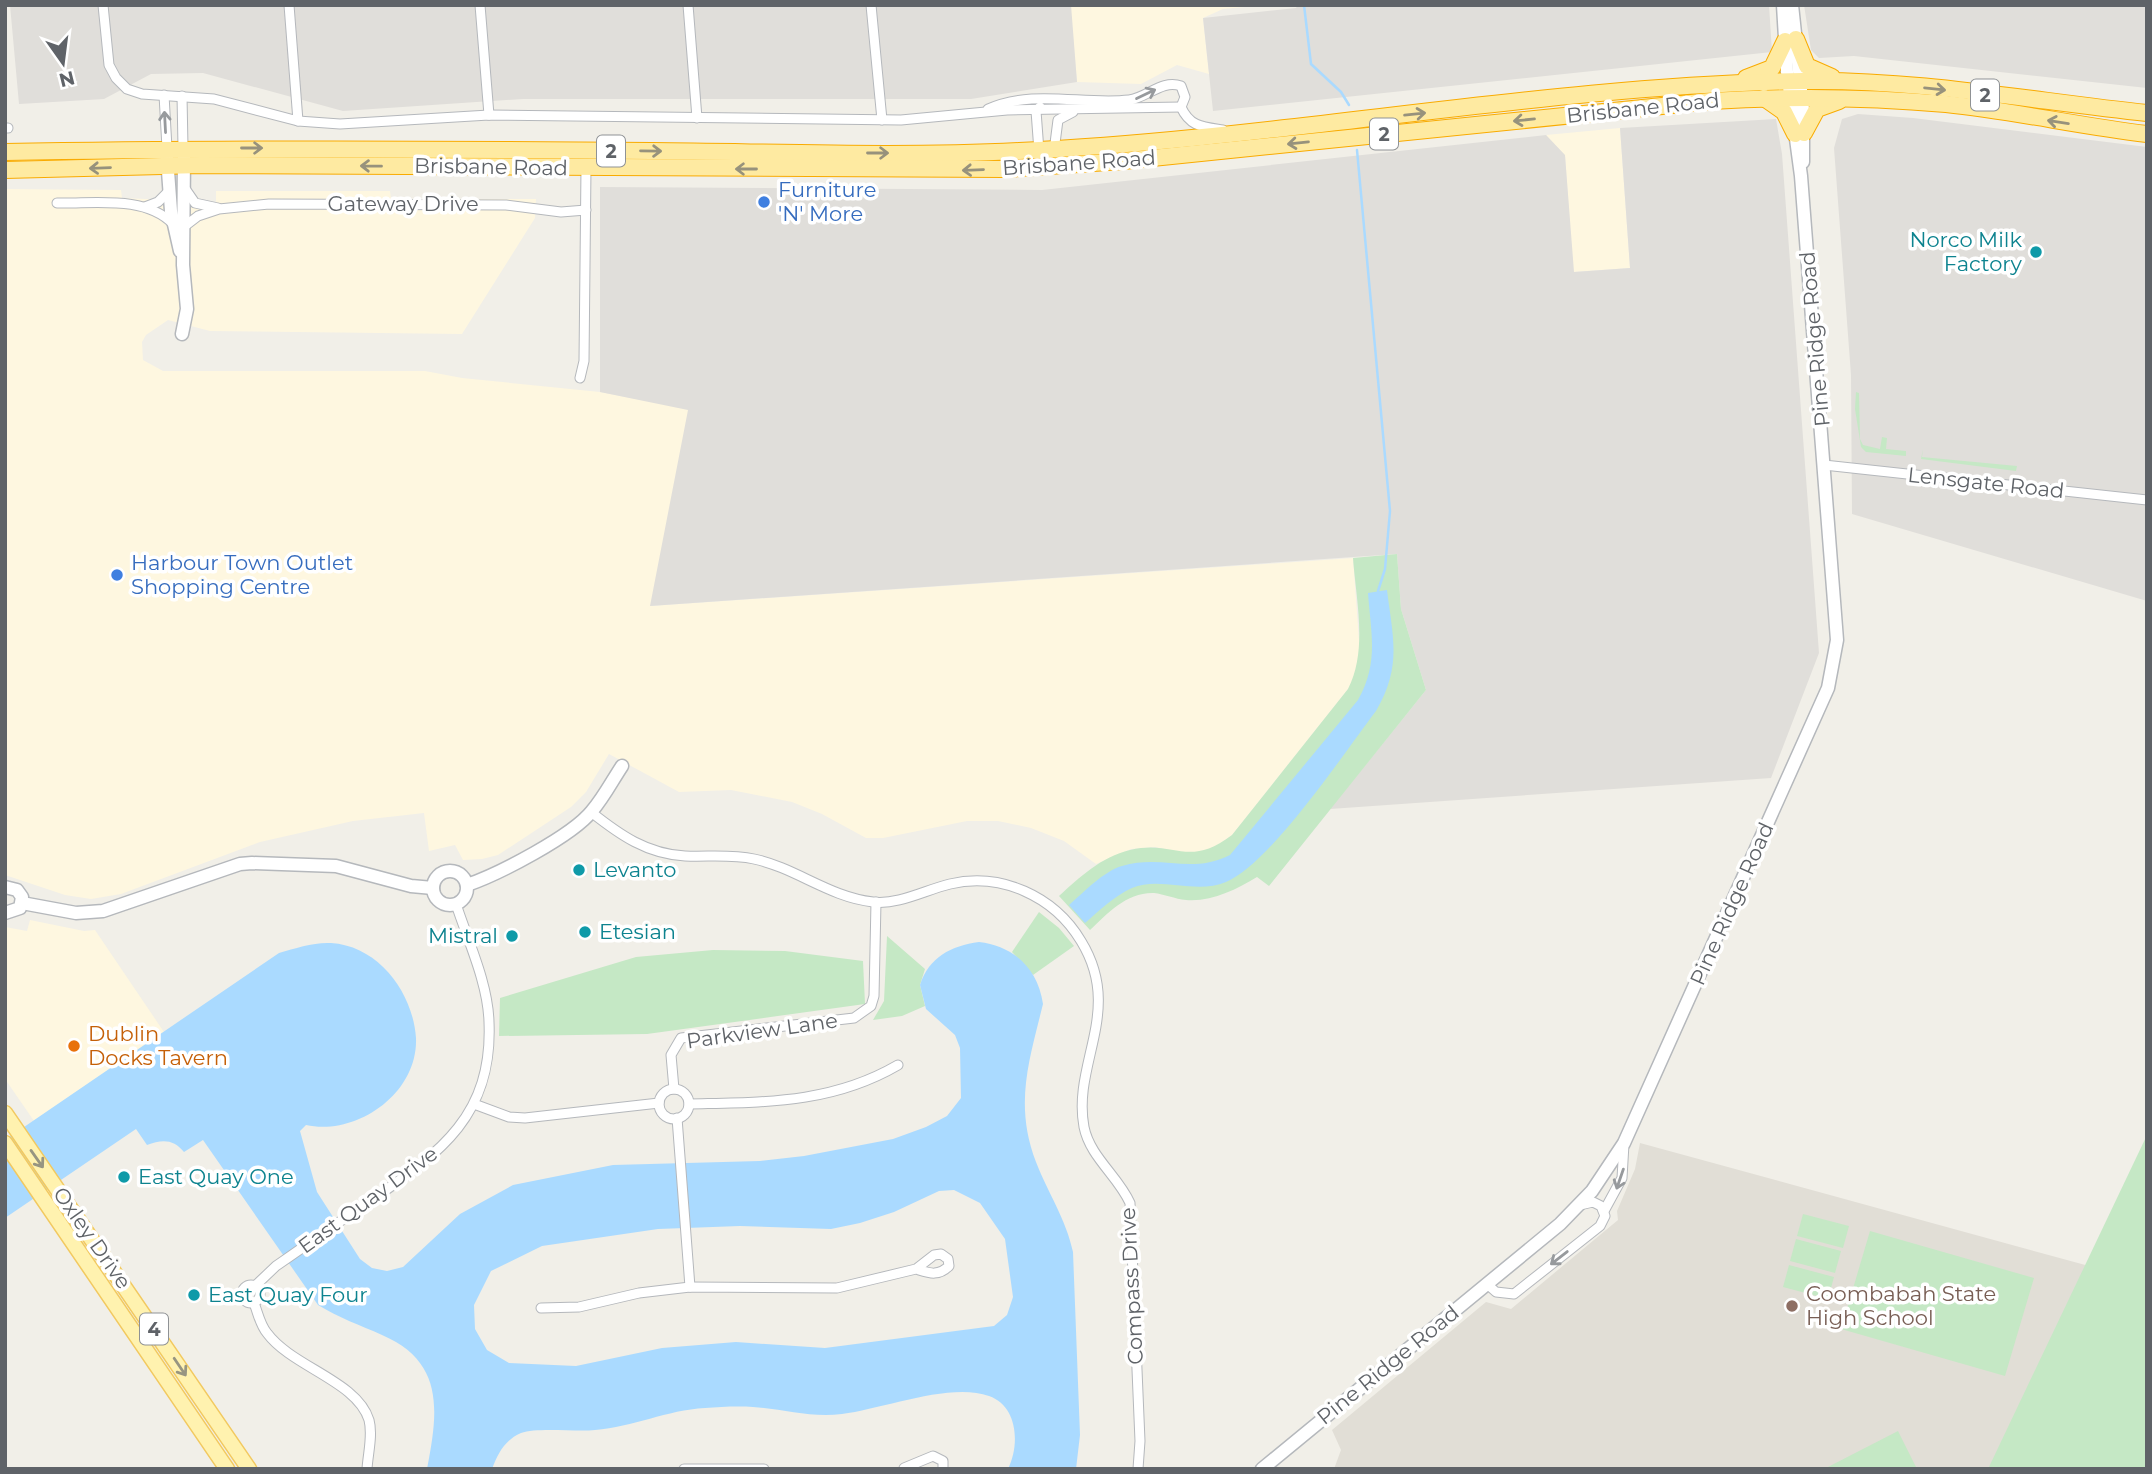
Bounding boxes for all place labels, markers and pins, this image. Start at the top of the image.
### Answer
place label: Furniture 'N' More [778,177,876,226]
marker: Furniture 'N' More [756,194,772,210]
place label: Norco Milk Factory [1909,227,2023,276]
marker: Norco Milk Factory [2028,244,2044,260]
place label: Harbour Town Outlet Shopping Centre [131,550,353,599]
marker: Harbour Town Outlet Shopping Centre [109,567,125,583]
place label: Levanto [593,857,677,882]
marker: Levanto [571,862,587,878]
place label: Etesian [599,919,676,944]
place label: Mistral [428,923,498,948]
marker: Etesian [577,924,593,940]
marker: Mistral [504,928,520,944]
place label: Dublin Docks Tavern [88,1021,228,1070]
marker: Dublin Docks Tavern [66,1038,82,1054]
place label: East Quay One [138,1164,294,1189]
marker: East Quay One [116,1169,132,1185]
place label: Coombabah State High School [1806,1281,1996,1330]
place label: East Quay Four [208,1282,368,1307]
marker: East Quay Four [186,1287,202,1303]
marker: Coombabah State High School [1784,1298,1800,1314]

